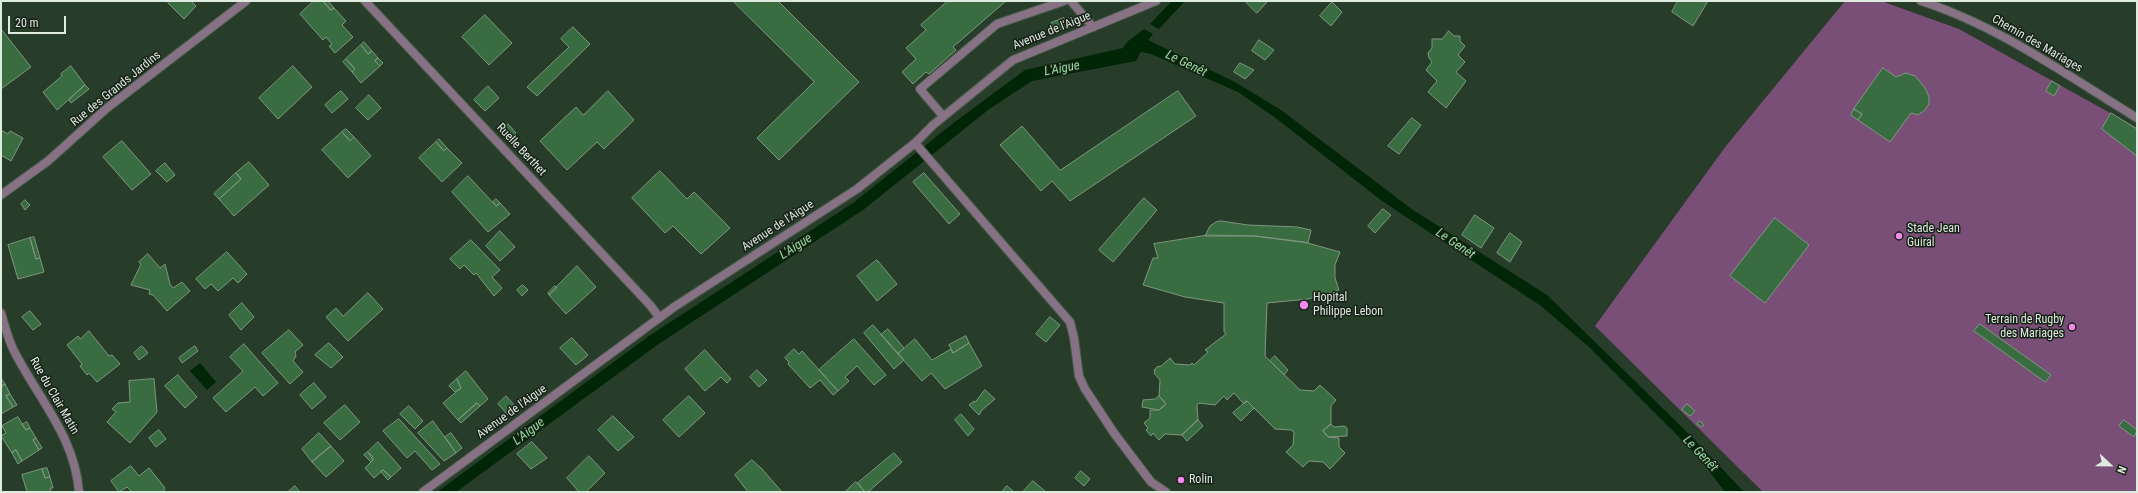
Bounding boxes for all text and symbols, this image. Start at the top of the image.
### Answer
scale bar [10,8,68,34]
street label: Avenue de l'Aigue [1011,9,1093,53]
street label: Chemin des Mariages [1989,12,2085,76]
text: 20 m [15,16,39,30]
water label: Le Genêt [1163,47,1209,81]
street label: Rue des Grands Jardins [68,48,164,130]
water label: L'Aigue [1043,58,1081,80]
street label: Ruelle Berthet [493,121,549,179]
street label: Avenue de l'Aigue [739,197,817,255]
place label: Stade Jean Guiral [1907,222,1960,250]
water label: Le Genêt [1432,225,1478,263]
water label: L'Aigue [777,231,815,263]
marker: Stade Jean Guiral [1894,231,1904,241]
place label: Hopital Philippe Lebon [1313,291,1383,319]
marker: Hopital Philippe Lebon [1298,299,1310,311]
place label: Terrain de Rugby des Mariages [1985,313,2064,341]
marker: Terrain de Rugby des Mariages [2067,322,2077,332]
street label: Rue du Clair Matin [26,355,82,437]
street label: Avenue de l'Aigue [474,382,550,442]
water label: L'Aigue [510,415,548,449]
water label: Le Genêt [1679,433,1721,475]
north arrow [2090,445,2130,485]
text: N [2114,464,2129,475]
place label: Rolin [1189,473,1213,487]
marker: Rolin [1176,475,1186,485]

